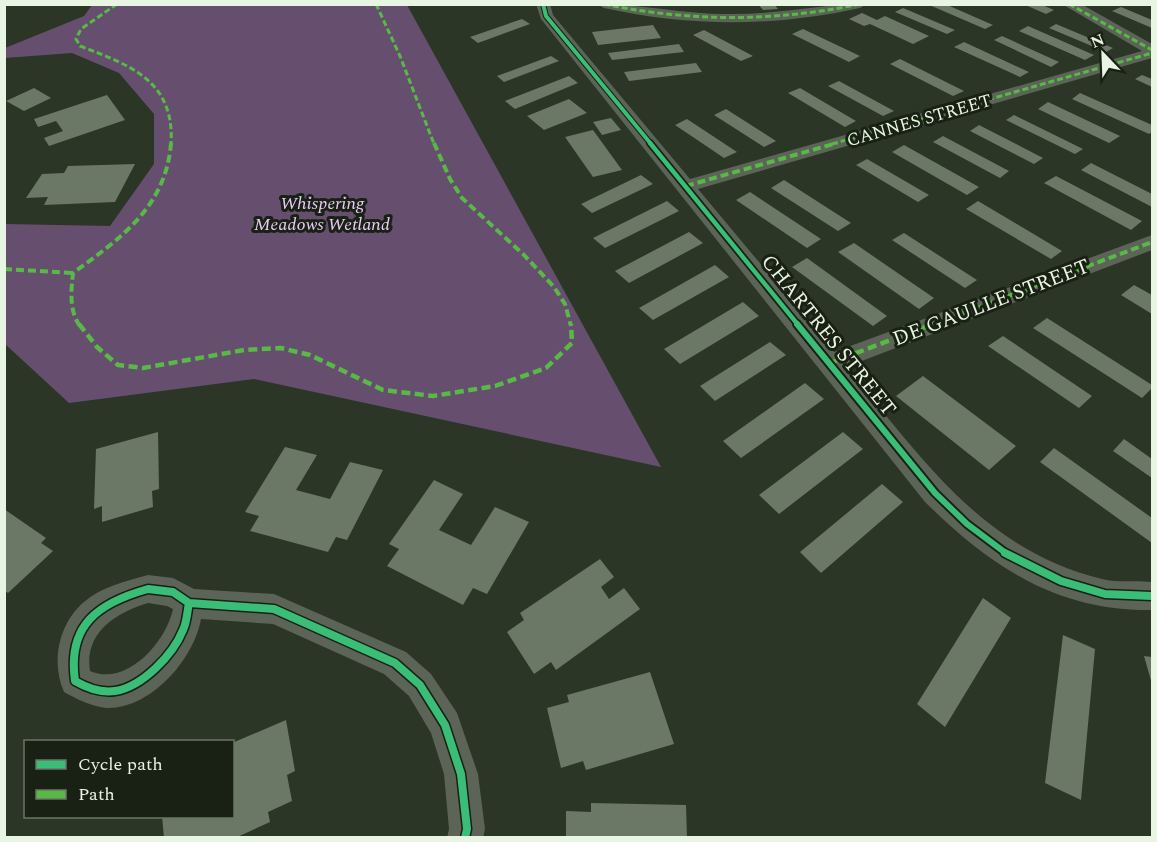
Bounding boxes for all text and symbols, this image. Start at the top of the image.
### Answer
north arrow [1073,24,1133,84]
text: N [1087,28,1108,55]
street label: CANNES STREET [844,87,995,154]
park label: Whispering Meadows Wetland [254,190,390,238]
street label: CHARTRES STREET [753,248,904,424]
street label: DE GAULLE STREET [888,251,1094,355]
legend [24,740,234,818]
text: Cycle path [78,751,163,778]
text: Path [78,781,115,808]

